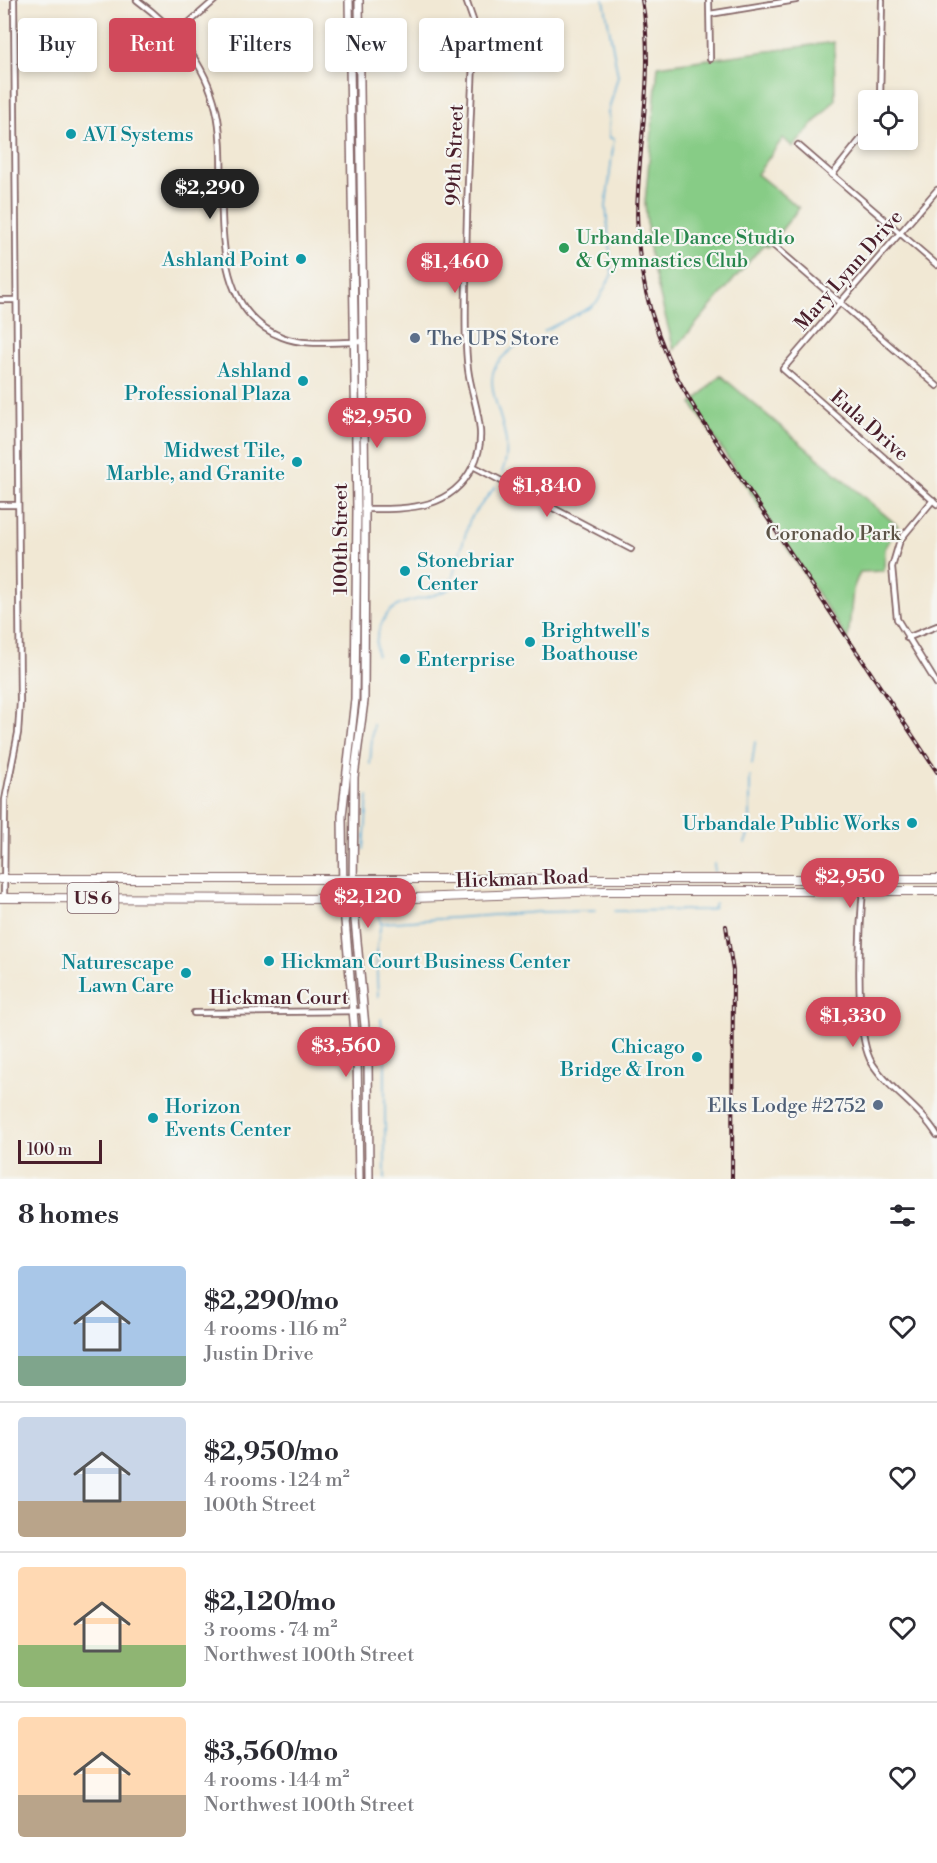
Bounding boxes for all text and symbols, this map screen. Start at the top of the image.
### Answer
chip: Buy [18,18,97,72]
chip: Rent [109,18,196,72]
chip: Filters [208,18,313,72]
chip: New [325,18,407,72]
chip: Apartment [419,18,564,72]
map controls [858,90,918,150]
button: locate [858,90,918,150]
street label: 99th Street [441,104,470,206]
place label: AVI Systems [82,123,194,148]
marker: AVI Systems [64,127,78,141]
pin: $2,290 [161,169,259,220]
text: $2,290 [175,176,245,201]
street label: Mary Lynn Drive [790,205,909,337]
place label: Urbandale Dance Studio & Gymnastics Club [576,226,795,274]
marker: Urbandale Dance Studio & Gymnastics Club [557,241,571,255]
pin: $1,460 [406,243,504,294]
place label: Ashland Point [161,248,289,273]
text: $1,460 [421,250,489,275]
marker: Ashland Point [294,252,308,266]
place label: The UPS Store [427,327,559,352]
marker: The UPS Store [408,331,422,345]
place label: Ashland Professional Plaza [124,359,292,407]
marker: Ashland Professional Plaza [296,374,310,388]
street label: Eula Drive [824,385,914,467]
pin: $2,950 [328,398,426,449]
text: $2,950 [342,405,412,430]
place label: Midwest Tile, Marble, and Granite [106,439,285,487]
marker: Midwest Tile, Marble, and Granite [290,455,304,469]
pin: $1,840 [498,467,596,518]
text: $1,840 [513,474,581,499]
street label: 100th Street [329,483,354,595]
park label: Coronado Park [766,522,902,547]
place label: Stonebriar Center [417,549,515,597]
marker: Stonebriar Center [398,564,412,578]
place label: Brightwell's Boathouse [541,619,650,667]
marker: Brightwell's Boathouse [523,635,537,649]
place label: Enterprise [417,648,515,673]
marker: Enterprise [398,652,412,666]
place label: Urbandale Public Works [682,812,900,837]
marker: Urbandale Public Works [905,816,919,830]
pin: $2,950 [801,858,899,909]
street label: Hickman Road [455,865,590,894]
text: $2,950 [815,865,885,890]
pin: $2,120 [319,878,417,929]
road number: US 6 [68,883,118,913]
text: $2,120 [334,885,402,910]
place label: Hickman Court Business Center [281,950,571,975]
place label: Naturescape Lawn Care [62,951,174,999]
marker: Hickman Court Business Center [262,954,276,968]
marker: Naturescape Lawn Care [179,966,193,980]
street label: Hickman Court [209,986,349,1011]
pin: $1,330 [804,997,902,1048]
text: $1,330 [820,1004,886,1029]
pin: $3,560 [297,1027,395,1078]
text: $3,560 [311,1034,381,1059]
place label: Chicago Bridge & Iron [559,1035,685,1083]
marker: Chicago Bridge & Iron [690,1050,704,1064]
place label: Elks Lodge #2752 [708,1094,866,1119]
place label: Horizon Events Center [165,1095,292,1143]
marker: Elks Lodge #2752 [871,1098,885,1112]
marker: Horizon Events Center [146,1111,160,1125]
scale bar [18,1137,102,1164]
text: 100 m [27,1140,72,1160]
text: 8 homes [18,1199,119,1231]
icon: filters [886,1199,919,1232]
text: $2,290/mo [204,1285,339,1317]
icon: home [66,1290,138,1362]
icon: heart [886,1310,919,1343]
text: 4 rooms · 116 m² [204,1317,347,1342]
text: Justin Drive [204,1342,314,1367]
text: $2,950/mo [204,1436,339,1468]
icon: home [66,1441,138,1513]
icon: heart [886,1461,919,1494]
text: 4 rooms · 124 m² [204,1468,350,1493]
text: 100th Street [204,1493,316,1518]
text: $2,120/mo [204,1586,336,1618]
icon: home [66,1591,138,1663]
icon: heart [886,1611,919,1644]
text: 3 rooms · 74 m² [204,1618,337,1643]
text: Northwest 100th Street [204,1643,414,1668]
text: $3,560/mo [204,1736,338,1768]
icon: home [66,1741,138,1813]
icon: heart [886,1761,919,1794]
text: 4 rooms · 144 m² [204,1768,349,1793]
text: Northwest 100th Street [204,1793,414,1818]

